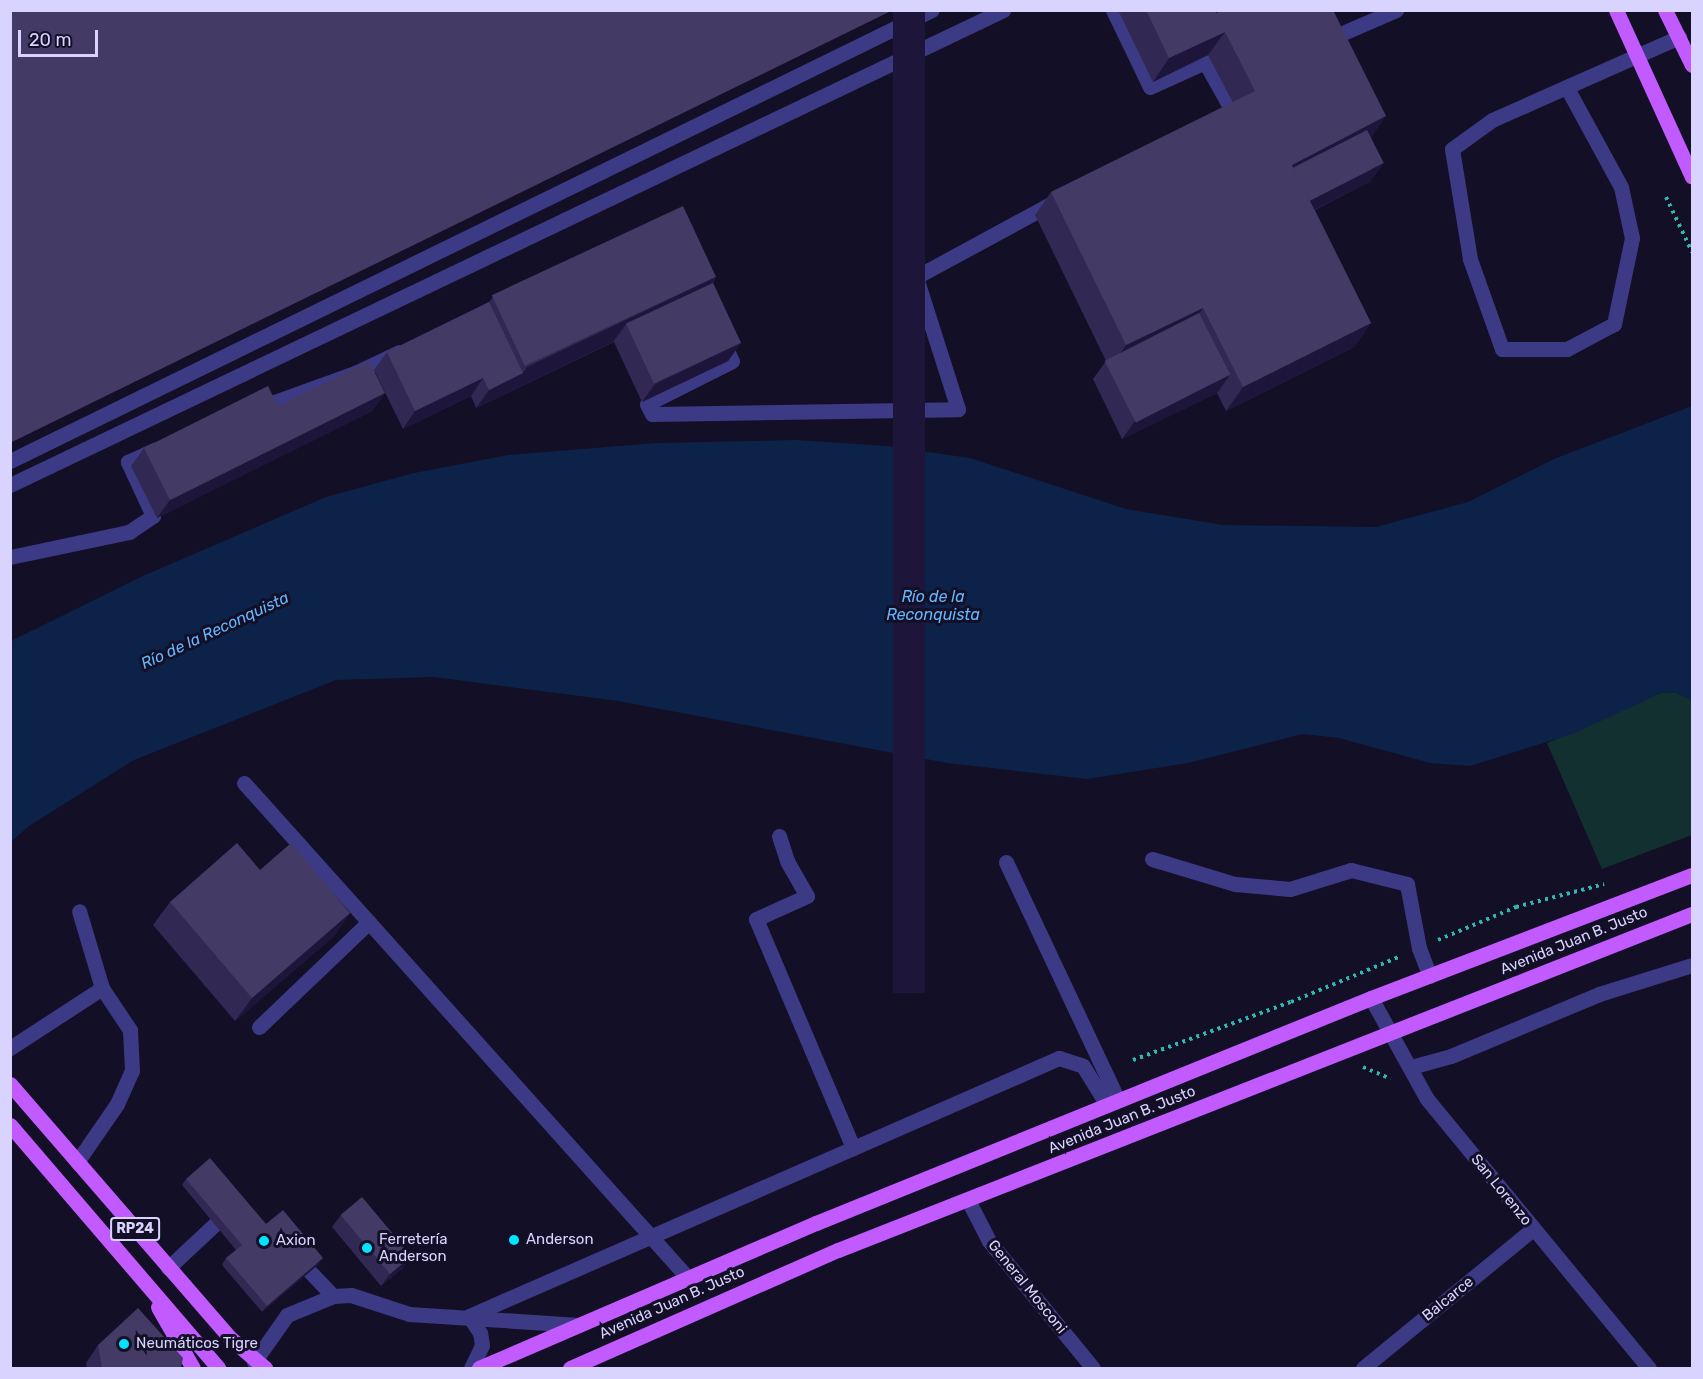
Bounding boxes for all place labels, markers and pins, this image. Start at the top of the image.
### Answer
place label: Ferretería Anderson [379,1230,447,1265]
place label: Anderson [526,1231,594,1249]
place label: Axion [276,1232,315,1250]
marker: Anderson [507,1233,521,1247]
marker: Axion [257,1234,271,1248]
marker: Ferretería Anderson [360,1241,374,1255]
place label: Neumáticos Tigre [136,1335,258,1353]
marker: Neumáticos Tigre [117,1337,131,1351]

